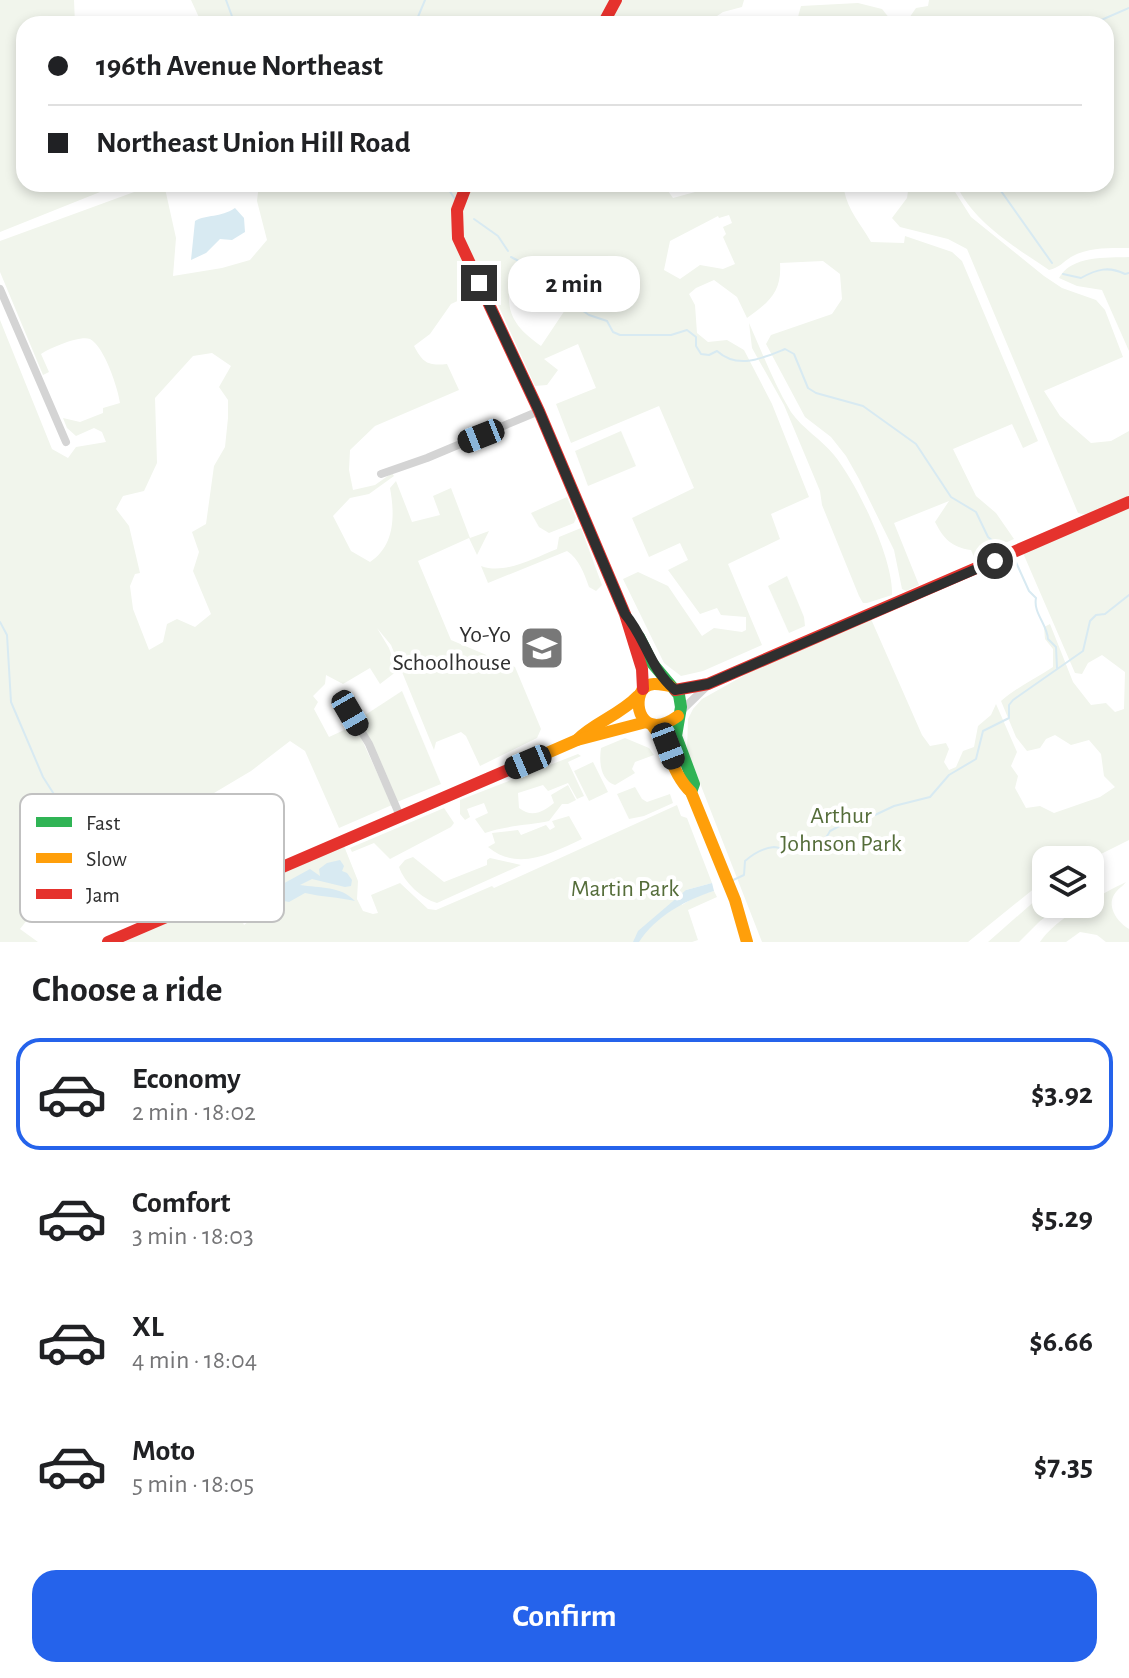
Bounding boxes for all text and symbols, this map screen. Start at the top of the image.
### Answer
text: 196th Avenue Northeast [96,51,383,81]
text: Northeast Union Hill Road [96,128,411,158]
callout: 2 min [507,255,639,311]
route end [461,265,497,301]
text: 2 min [545,271,603,297]
car [454,416,508,456]
route start [977,543,1013,579]
place label: Yo-Yo Schoolhouse [392,623,511,675]
school or university icon: Yo-Yo Schoolhouse [518,624,566,672]
car [328,686,372,740]
car [648,719,688,773]
car [501,742,555,782]
legend [20,794,284,922]
park label: Arthur Johnson Park [780,804,902,856]
text: Fast [86,812,120,834]
map controls [1032,846,1104,918]
button: layers [1032,846,1104,918]
text: Slow [86,848,127,870]
park label: Martin Park [571,877,679,901]
text: Jam [86,884,120,906]
text: Choose a ride [32,972,222,1008]
icon: car [36,1058,108,1130]
text: Economy [132,1064,241,1094]
text: $3.92 [1031,1079,1093,1109]
text: 2 min · 18:02 [132,1099,256,1125]
icon: car [36,1182,108,1254]
text: Comfort [132,1188,231,1218]
text: $5.29 [1031,1203,1093,1233]
text: 3 min · 18:03 [132,1223,254,1249]
icon: car [36,1306,108,1378]
text: XL [132,1312,164,1342]
text: $6.66 [1029,1327,1093,1357]
text: 4 min · 18:04 [132,1347,257,1373]
icon: car [36,1430,108,1502]
text: Moto [132,1436,195,1466]
text: $7.35 [1034,1451,1093,1481]
text: 5 min · 18:05 [132,1471,254,1497]
button: Confirm [32,1570,1097,1662]

